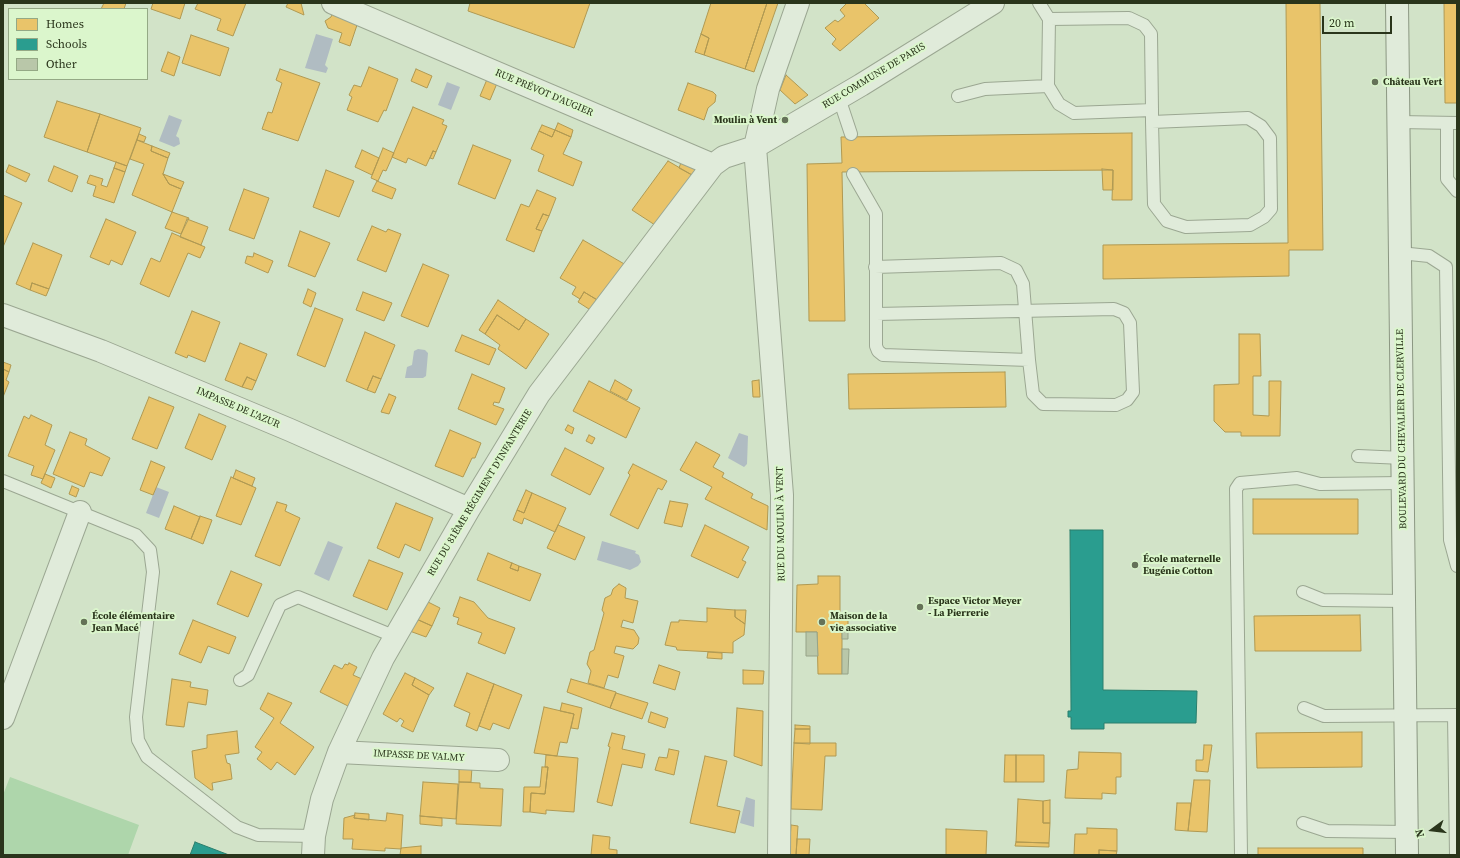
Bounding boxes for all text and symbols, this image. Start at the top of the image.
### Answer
legend [8,8,148,80]
scale bar [1324,8,1394,34]
text: 20 m [1329,15,1355,31]
text: Homes [46,16,84,32]
text: Schools [46,36,87,52]
street label: RUE COMMUNE DE PARIS [820,40,928,112]
text: Other [46,56,77,72]
street label: RUE PRÉVOT D'AUGIER [493,67,595,119]
place label: Château Vert [1383,76,1442,88]
marker: Château Vert [1370,77,1380,87]
place label: Moulin à Vent [714,114,777,126]
marker: Moulin à Vent [780,115,790,125]
street label: BOULEVARD DU CHEVALIER DE CLERVILLE [1394,329,1410,529]
street label: IMPASSE DE L'AZUR [194,385,282,431]
street label: RUE DU 81ÈME RÉGIMENT D'INFANTERIE [425,407,535,579]
street label: RUE DU MOULIN À VENT [774,466,788,582]
place label: École maternelle Eugénie Cotton [1143,553,1221,576]
marker: École maternelle Eugénie Cotton [1130,560,1140,570]
place label: Espace Victor Meyer - La Pierrerie [928,595,1021,618]
marker: Espace Victor Meyer - La Pierrerie [915,602,925,612]
place label: École élémentaire Jean Macé [92,610,175,634]
place label: Maison de la vie associative [830,610,896,634]
marker: École élémentaire Jean Macé [79,617,89,627]
marker: Maison de la vie associative [817,617,827,627]
street label: IMPASSE DE VALMY [373,748,465,764]
north arrow [1412,810,1452,850]
text: N [1412,827,1428,839]

